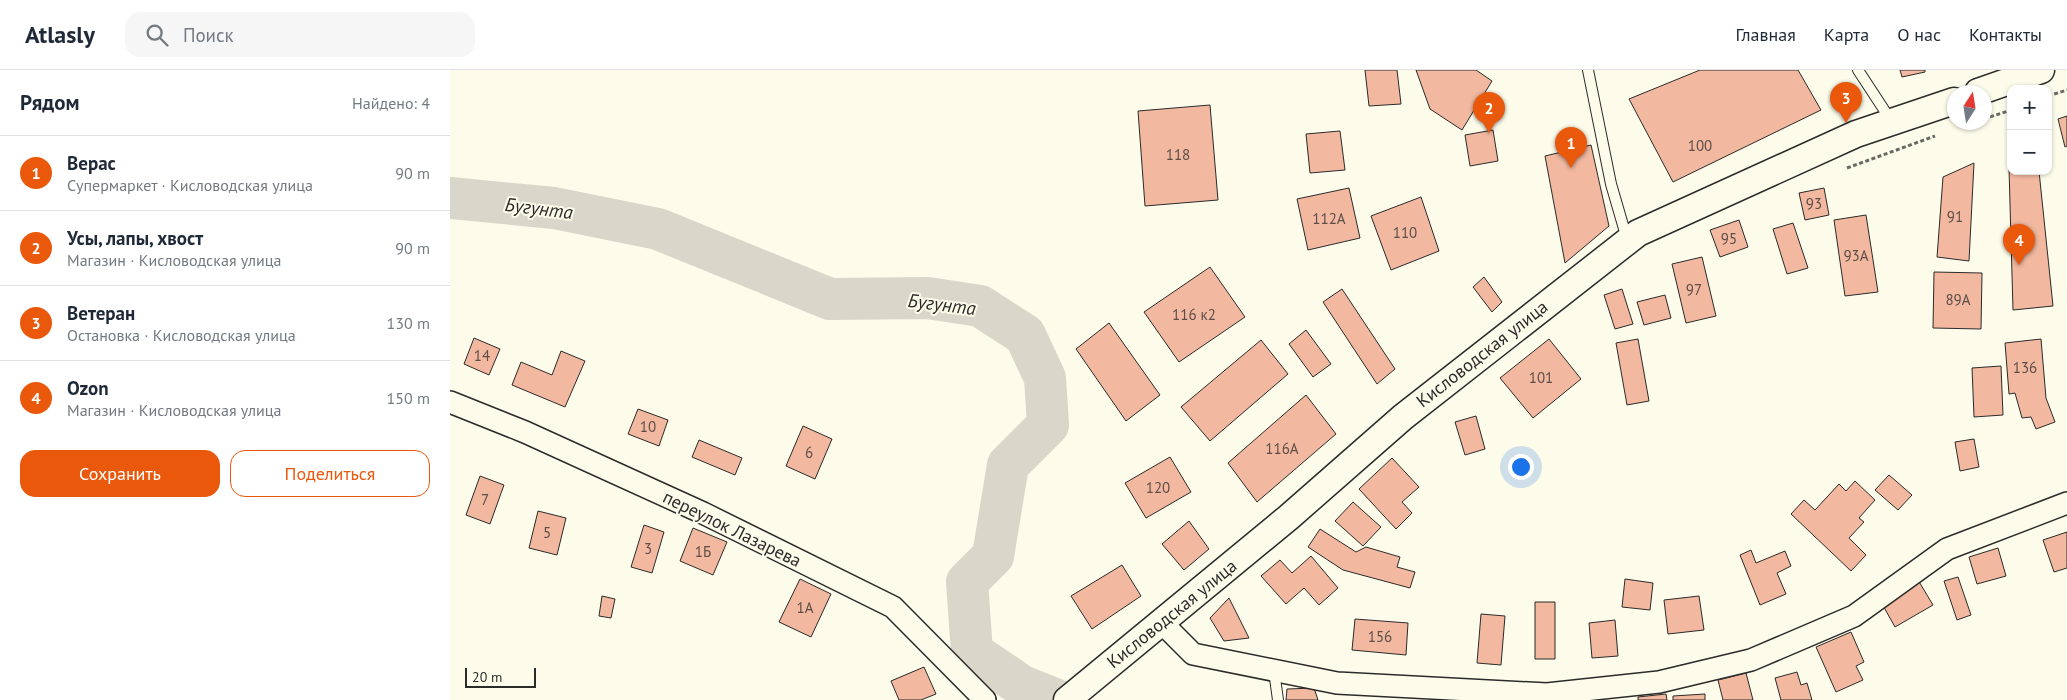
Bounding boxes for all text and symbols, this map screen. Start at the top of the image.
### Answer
search box [125,12,475,57]
text: Atlasly [25,19,95,50]
icon: search [143,21,171,49]
text: Поиск [183,23,234,47]
text: Главная [1735,23,1796,46]
text: Карта [1824,23,1869,46]
text: О нас [1897,23,1941,46]
text: Контакты [1969,23,2042,46]
pin: 3 [1830,82,1862,123]
north arrow [1947,85,1992,130]
map controls [2007,85,2052,175]
button: + [2007,85,2052,130]
text: Рядом [20,89,79,116]
pin: 2 [1473,92,1505,133]
text: Найдено: 4 [352,93,430,113]
pin: 1 [1555,127,1587,168]
button: − [2007,130,2052,175]
house number: 100 [1688,136,1712,155]
house number: 118 [1166,145,1190,164]
text: Верас [67,151,116,175]
text: 1 [31,163,41,183]
text: 90 m [395,163,430,183]
text: Супермаркет · Кисловодская улица [67,175,313,195]
water label: Бугунта [504,192,575,224]
house number: 93 [1806,194,1822,213]
house number: 91 [1947,207,1963,226]
house number: 112А [1312,209,1346,228]
house number: 110 [1393,223,1417,242]
pin: 4 [2003,224,2035,265]
text: Усы, лапы, хвост [67,226,203,250]
house number: 95 [1721,229,1737,248]
text: 2 [31,238,41,258]
text: 90 m [395,238,430,258]
house number: 93А [1843,246,1869,265]
text: Магазин · Кисловодская улица [67,250,282,270]
house number: 97 [1686,280,1702,299]
water label: Бугунта [907,288,978,320]
house number: 89А [1945,290,1971,309]
street label: Кисловодская улица [1411,295,1552,412]
text: Ветеран [67,301,135,325]
house number: 116 к2 [1172,305,1216,324]
text: 3 [31,313,41,333]
text: 130 m [387,313,430,333]
text: Остановка · Кисловодская улица [67,325,296,345]
house number: 14 [474,346,490,365]
house number: 136 [2013,358,2037,377]
house number: 101 [1529,368,1553,387]
text: Ozon [67,376,109,400]
text: 4 [31,388,41,408]
text: 150 m [387,388,430,408]
text: Магазин · Кисловодская улица [67,400,282,420]
house number: 10 [640,417,656,436]
house number: 116А [1265,439,1299,458]
house number: 6 [805,443,813,462]
button: Сохранить [20,450,220,497]
button: Поделиться [230,450,430,497]
your location [1508,454,1534,480]
house number: 120 [1146,478,1170,497]
street label: переулок Лазарева [659,485,805,572]
house number: 7 [481,490,489,509]
house number: 5 [543,523,551,542]
house number: 3 [644,539,652,558]
house number: 1Б [695,542,711,561]
street label: Кисловодская улица [1102,554,1241,673]
house number: 1А [797,598,814,617]
house number: 156 [1368,627,1392,646]
scale bar [465,665,536,688]
text: 20 m [472,668,502,686]

